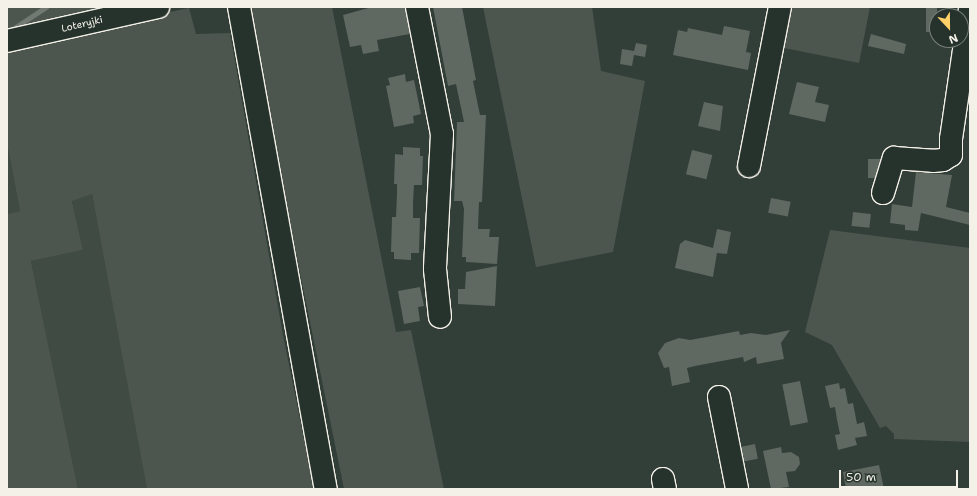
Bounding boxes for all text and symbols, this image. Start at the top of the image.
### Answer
north arrow [929,8,969,48]
street label: Loteryjki [60,13,104,35]
text: N [946,30,960,47]
scale bar [841,462,960,488]
text: 50 m [846,469,876,485]

